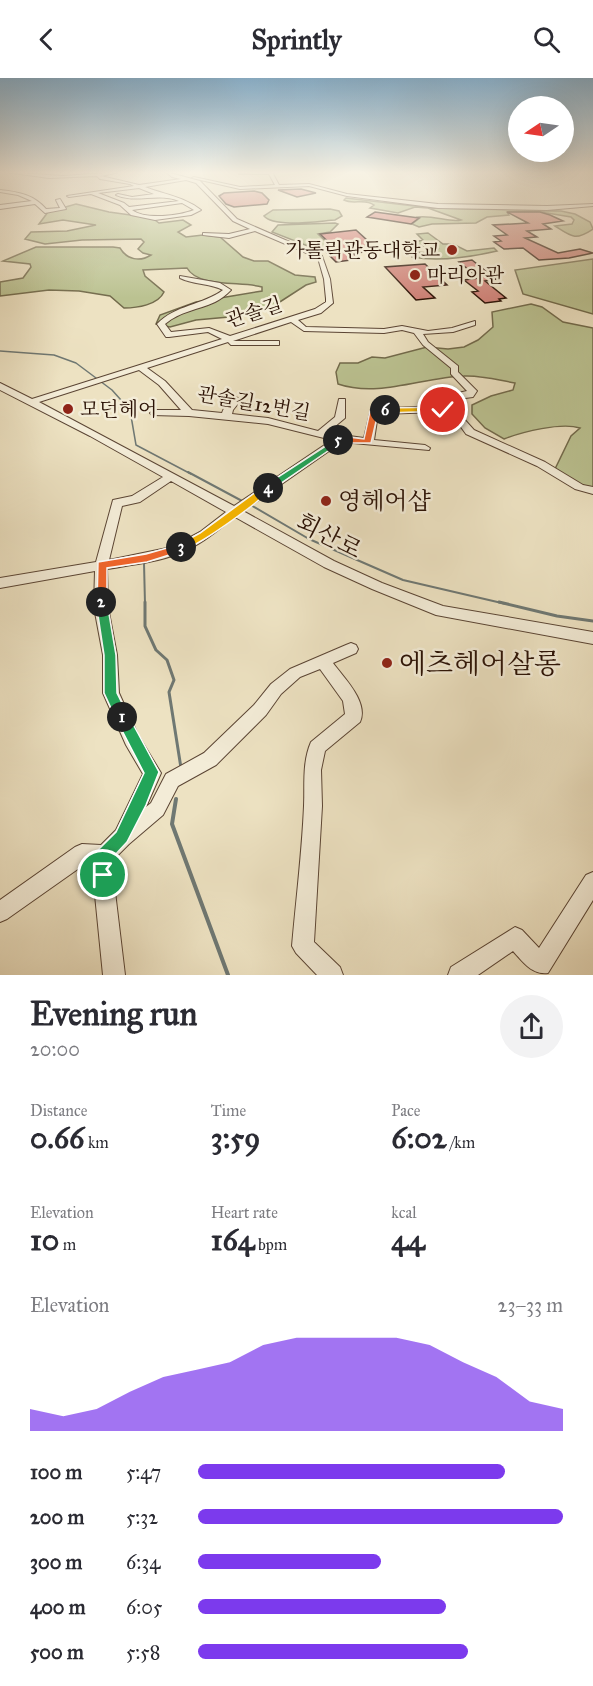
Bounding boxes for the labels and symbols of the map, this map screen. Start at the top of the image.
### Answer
north arrow [508,96,574,162]
place label: 가톨릭관동대학교 [285,238,441,262]
marker: 가톨릭관동대학교 [445,243,459,257]
place label: 마리아관 [427,263,505,287]
marker: 마리아관 [408,268,422,282]
street label: 관솔길 [223,292,285,332]
street label: 관솔길12번길 [196,381,312,425]
pin [417,384,468,435]
pin: 6 [370,395,400,425]
place label: 모던헤어 [80,397,157,421]
marker: 모던헤어 [61,402,75,416]
pin: 5 [323,425,353,455]
pin: 4 [253,473,283,503]
place label: 영헤어샵 [338,486,432,516]
marker: 영헤어샵 [319,494,333,508]
street label: 회산로 [291,507,367,565]
pin: 3 [166,532,196,562]
pin: 2 [86,587,116,617]
place label: 에츠헤어살롱 [399,646,561,681]
marker: 에츠헤어살롱 [380,656,394,670]
pin: 1 [107,702,137,732]
pin [77,849,128,900]

